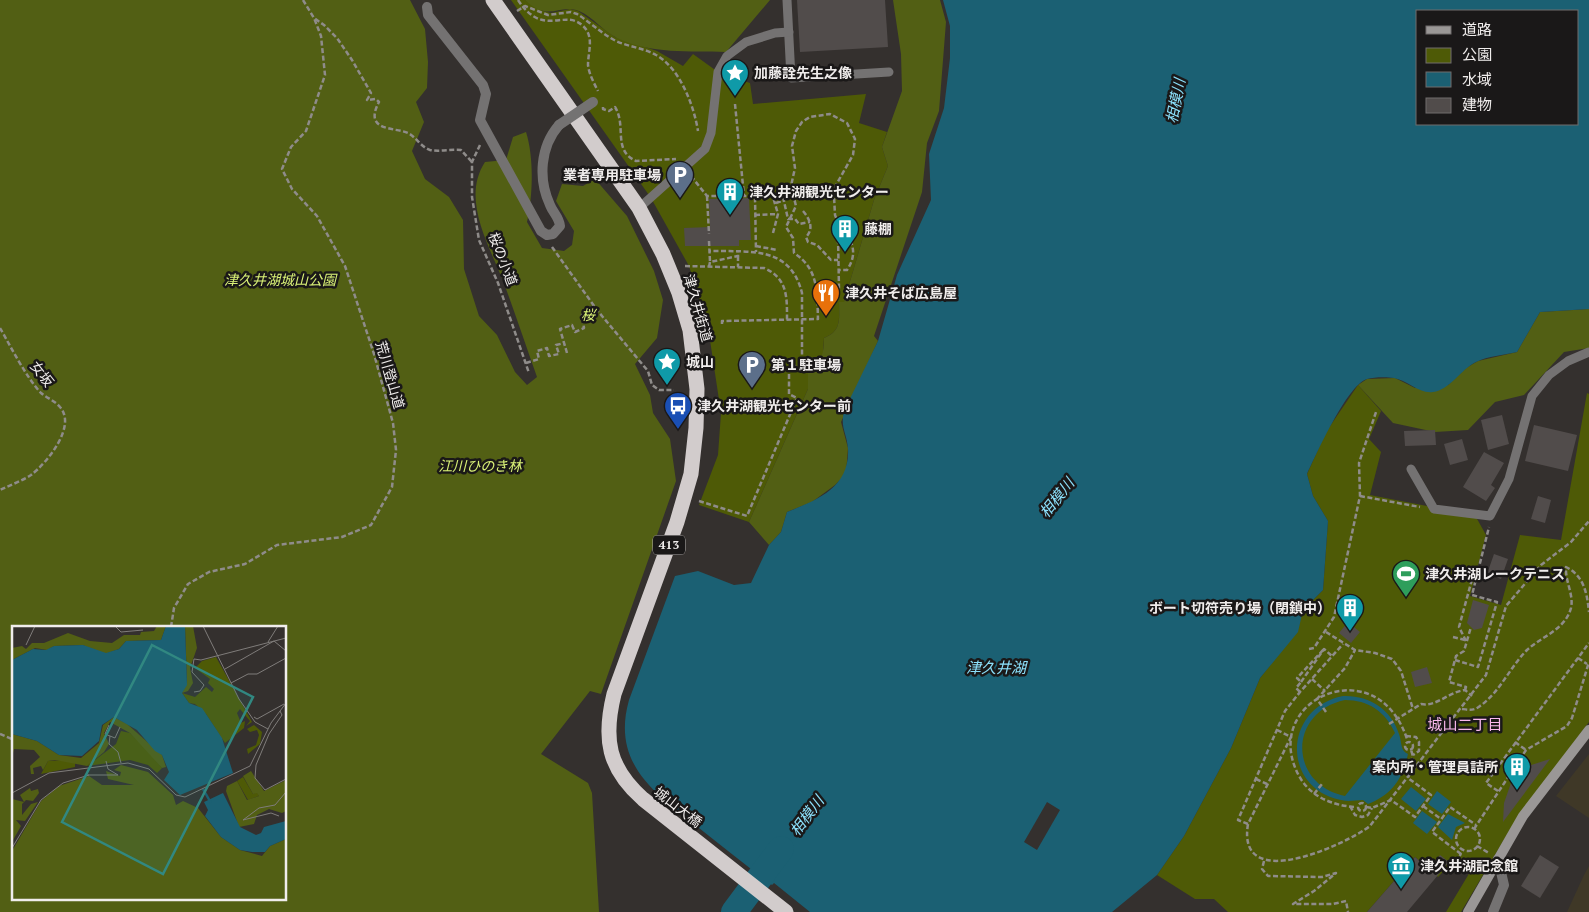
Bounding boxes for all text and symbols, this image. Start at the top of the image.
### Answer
legend [1416,10,1579,125]
text: 道路 [1462,19,1492,39]
text: 公園 [1462,44,1492,64]
place icon: 加藤詮先生之像 [720,58,750,97]
place label: 加藤詮先生之像 [754,63,852,82]
text: 水域 [1462,69,1492,89]
water label: 相模川 [1161,75,1190,125]
text: 建物 [1462,94,1492,114]
parking icon: 業者専用駐車場 [665,160,695,199]
place label: 業者専用駐車場 [563,165,661,184]
building icon: 津久井湖観光センター [715,177,745,216]
place label: 津久井湖観光センター [749,182,889,201]
building icon: 藤棚 [830,214,860,253]
place label: 藤棚 [864,219,892,238]
street label: 桜の小道 [485,229,522,288]
park label: 津久井湖城山公園 [224,270,338,289]
street label: 津久井街道 [680,272,717,344]
restaurant icon: 津久井そば広島屋 [811,278,841,317]
place label: 津久井そば広島屋 [845,283,957,302]
park label: 桜 [581,305,598,324]
street label: 荒川登山道 [372,339,409,411]
place icon: 城山 [652,347,682,386]
parking icon: 第１駐車場 [737,350,767,389]
place label: 城山 [686,352,714,371]
place label: 第１駐車場 [771,355,841,374]
street label: 女坂 [26,357,58,391]
bus stop icon: 津久井湖観光センター前 [663,391,693,430]
place label: 津久井湖観光センター前 [697,396,851,415]
park label: 江川ひのき林 [438,456,524,475]
water label: 相模川 [1034,472,1079,521]
road number: 413 [653,536,685,554]
sports icon: 津久井湖レークテニス [1391,559,1421,598]
place label: 津久井湖レークテニス [1425,564,1565,583]
building icon: ボート切符売り場（閉鎖中） [1335,593,1365,632]
place label: ボート切符売り場（閉鎖中） [1149,598,1331,617]
inset map [12,626,286,900]
water label: 津久井湖 [966,657,1028,677]
district label: 城山二丁目 [1427,714,1503,734]
building icon: 案内所・管理員詰所 [1502,752,1532,791]
place label: 案内所・管理員詰所 [1372,757,1498,776]
street label: 城山大橋 [650,782,706,831]
water label: 相模川 [785,790,829,839]
museum icon: 津久井湖記念館 [1386,851,1416,890]
place label: 津久井湖記念館 [1420,856,1518,875]

